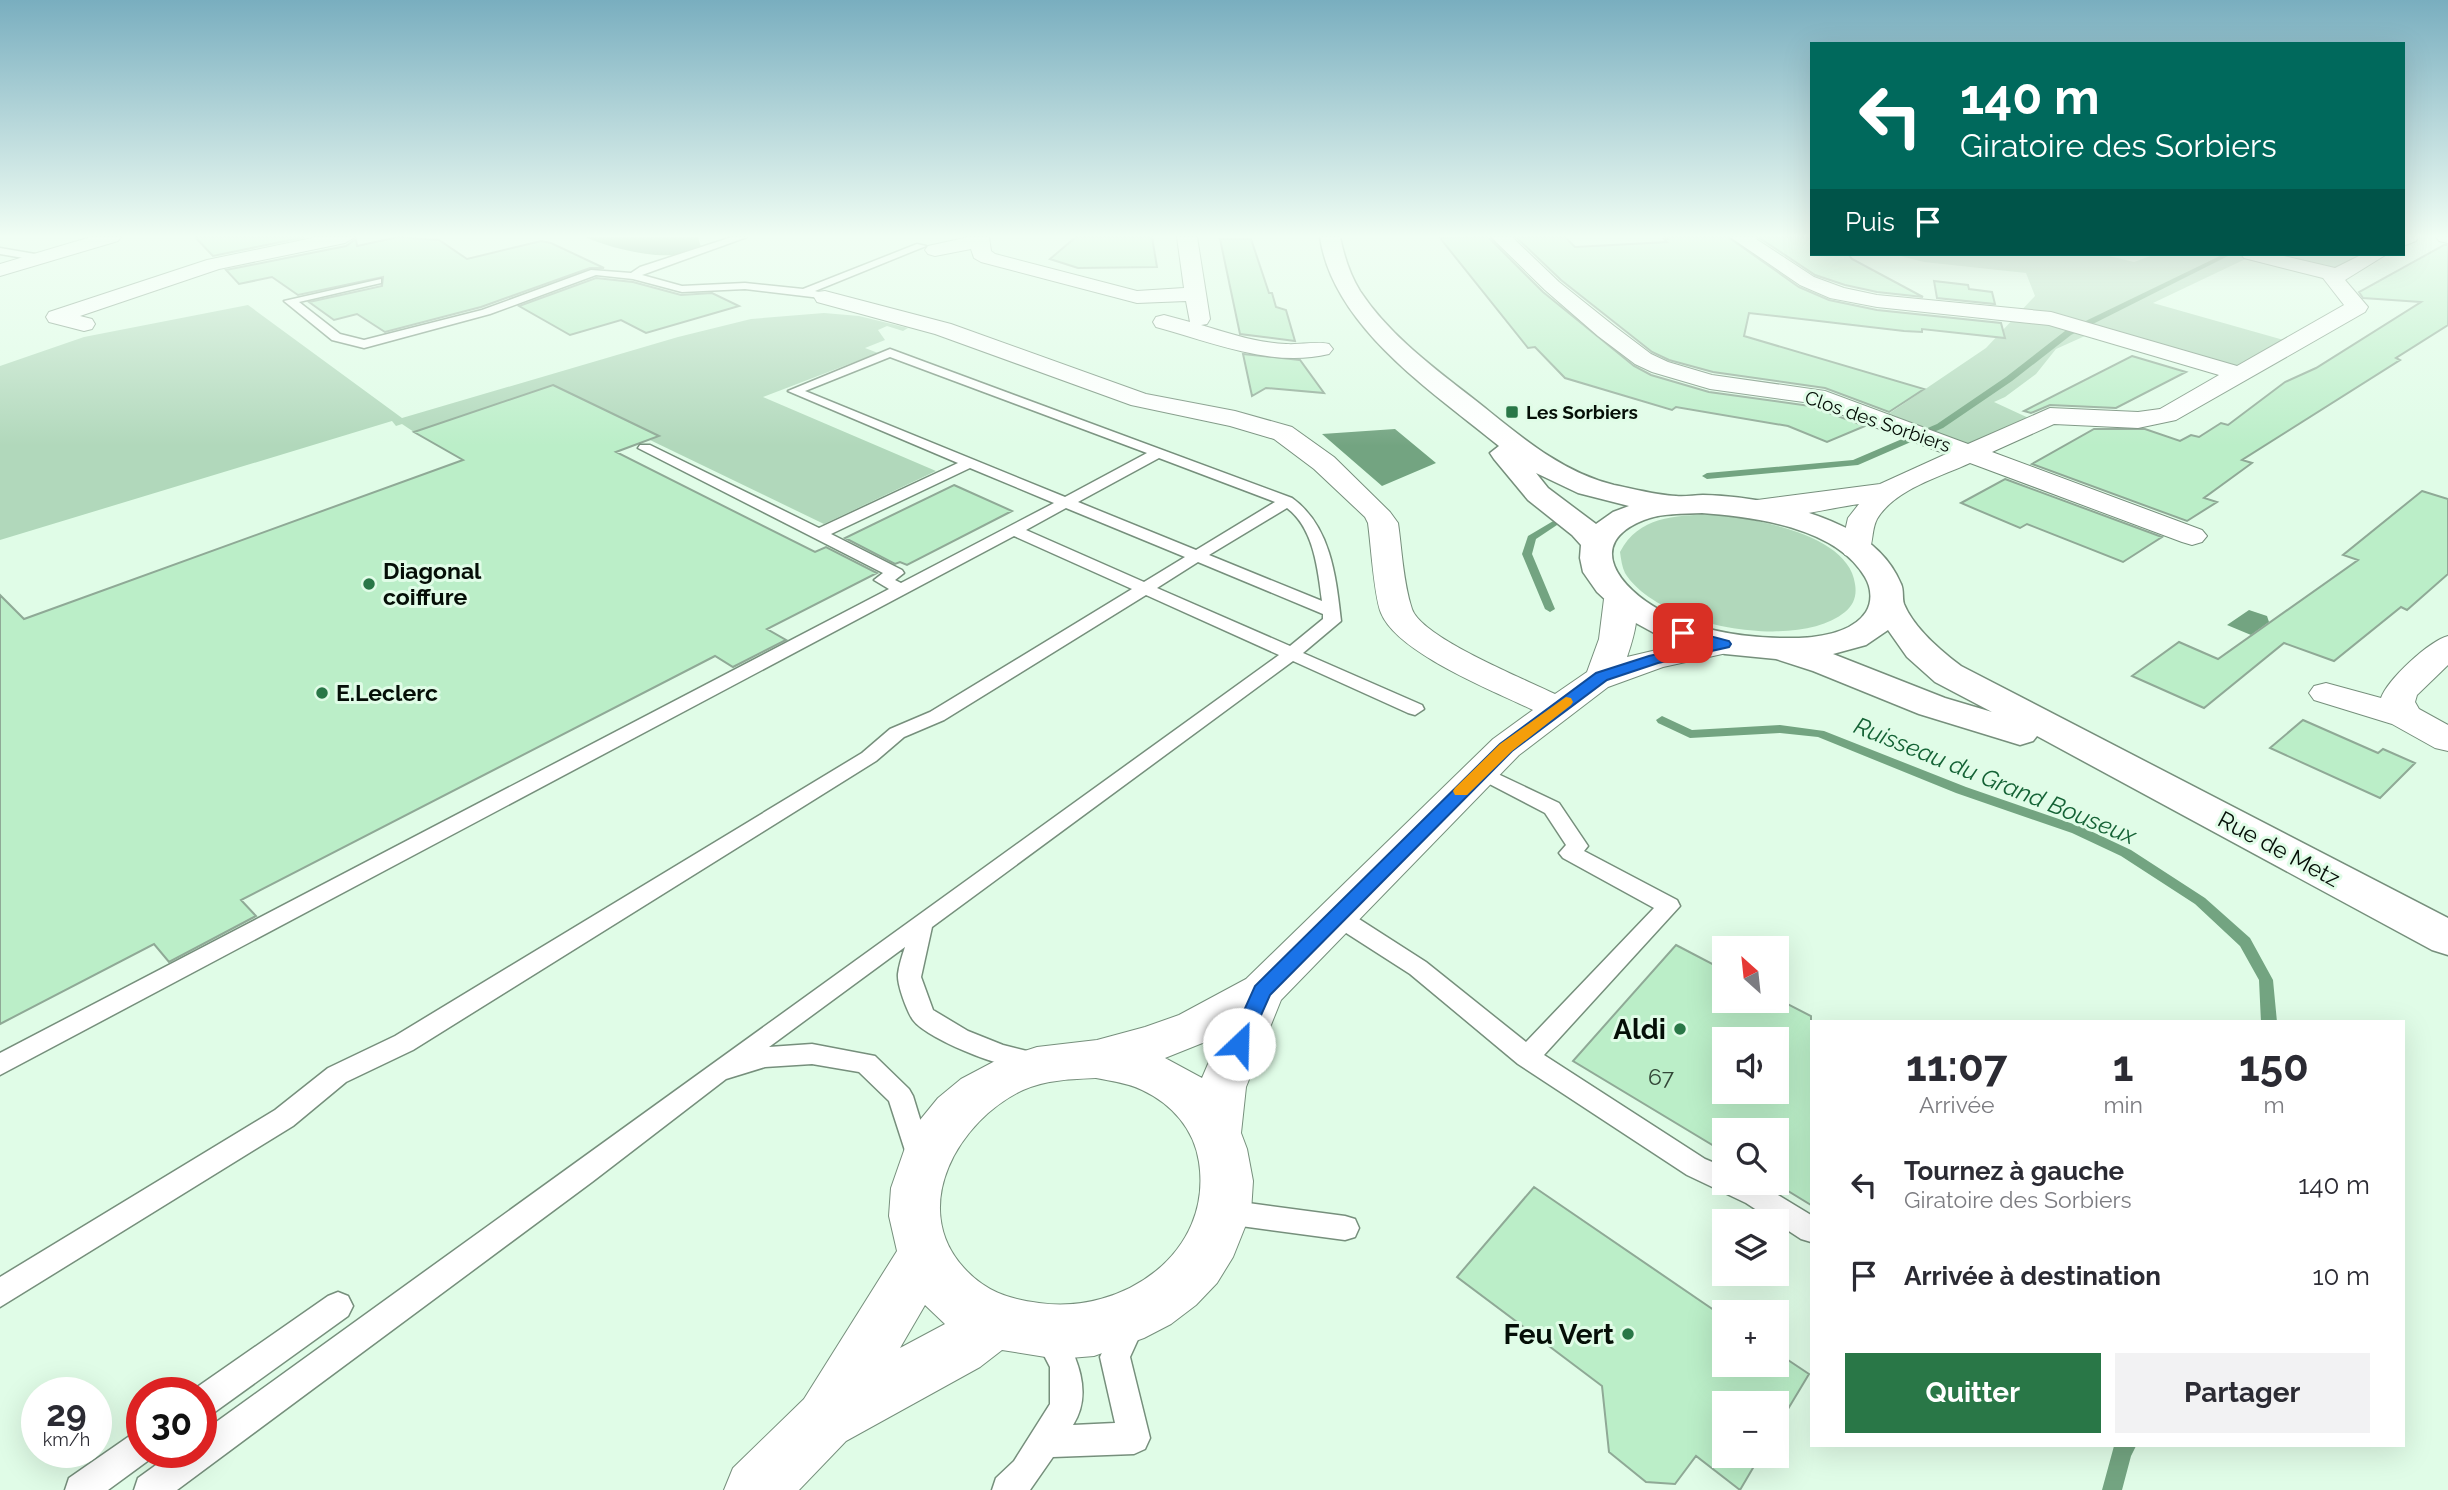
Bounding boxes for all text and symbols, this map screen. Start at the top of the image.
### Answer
text: 140 m [1960,68,2100,125]
icon: left [1845,70,1936,161]
text: Giratoire des Sorbiers [1960,127,2277,164]
icon: arrive [1909,203,1947,241]
text: Puis [1845,207,1895,237]
street label: Clos des Sorbiers [1802,386,1954,456]
place label: Les Sorbiers [1526,401,1638,423]
marker: Les Sorbiers [1504,404,1520,420]
place label: Diagonal coiffure [383,557,482,610]
marker: Diagonal coiffure [361,576,377,592]
pin [1653,603,1713,663]
icon: arrive [1664,614,1702,652]
place label: E.Leclerc [336,679,438,706]
marker: E.Leclerc [314,685,330,701]
water label: Ruisseau du Grand Bouseux [1850,711,2142,851]
street label: Rue de Metz [2214,805,2345,892]
north arrow [1712,936,1788,1013]
map controls [1712,936,1789,1468]
position arrow [1202,1007,1276,1081]
place label: Aldi [1613,1013,1666,1046]
marker: Aldi [1672,1021,1688,1037]
button: sound [1712,1027,1789,1104]
text: 11:07 [1906,1042,2007,1091]
text: 1 [2113,1042,2134,1091]
text: 150 [2239,1042,2309,1091]
house number: 67 [1648,1063,1675,1090]
text: Arrivée [1919,1091,1994,1118]
text: min [2103,1091,2143,1118]
text: m [2263,1091,2285,1118]
button: search [1712,1118,1789,1195]
text: Tournez à gauche [1904,1156,2124,1186]
icon: left [1845,1166,1883,1204]
text: 140 m [2298,1170,2370,1200]
text: Giratoire des Sorbiers [1904,1186,2132,1213]
button: layers [1712,1209,1789,1286]
icon: arrive [1845,1257,1883,1295]
text: Arrivée à destination [1904,1261,2161,1291]
text: 10 m [2312,1261,2370,1291]
button: + [1712,1300,1789,1377]
place label: Feu Vert [1504,1318,1614,1351]
marker: Feu Vert [1620,1326,1636,1342]
button: Quitter [1845,1353,2101,1433]
button: Partager [2115,1353,2370,1433]
speed limit sign: 30 [126,1377,217,1468]
button: − [1712,1391,1789,1468]
text: 29 [46,1393,87,1434]
text: km/h [43,1429,90,1450]

